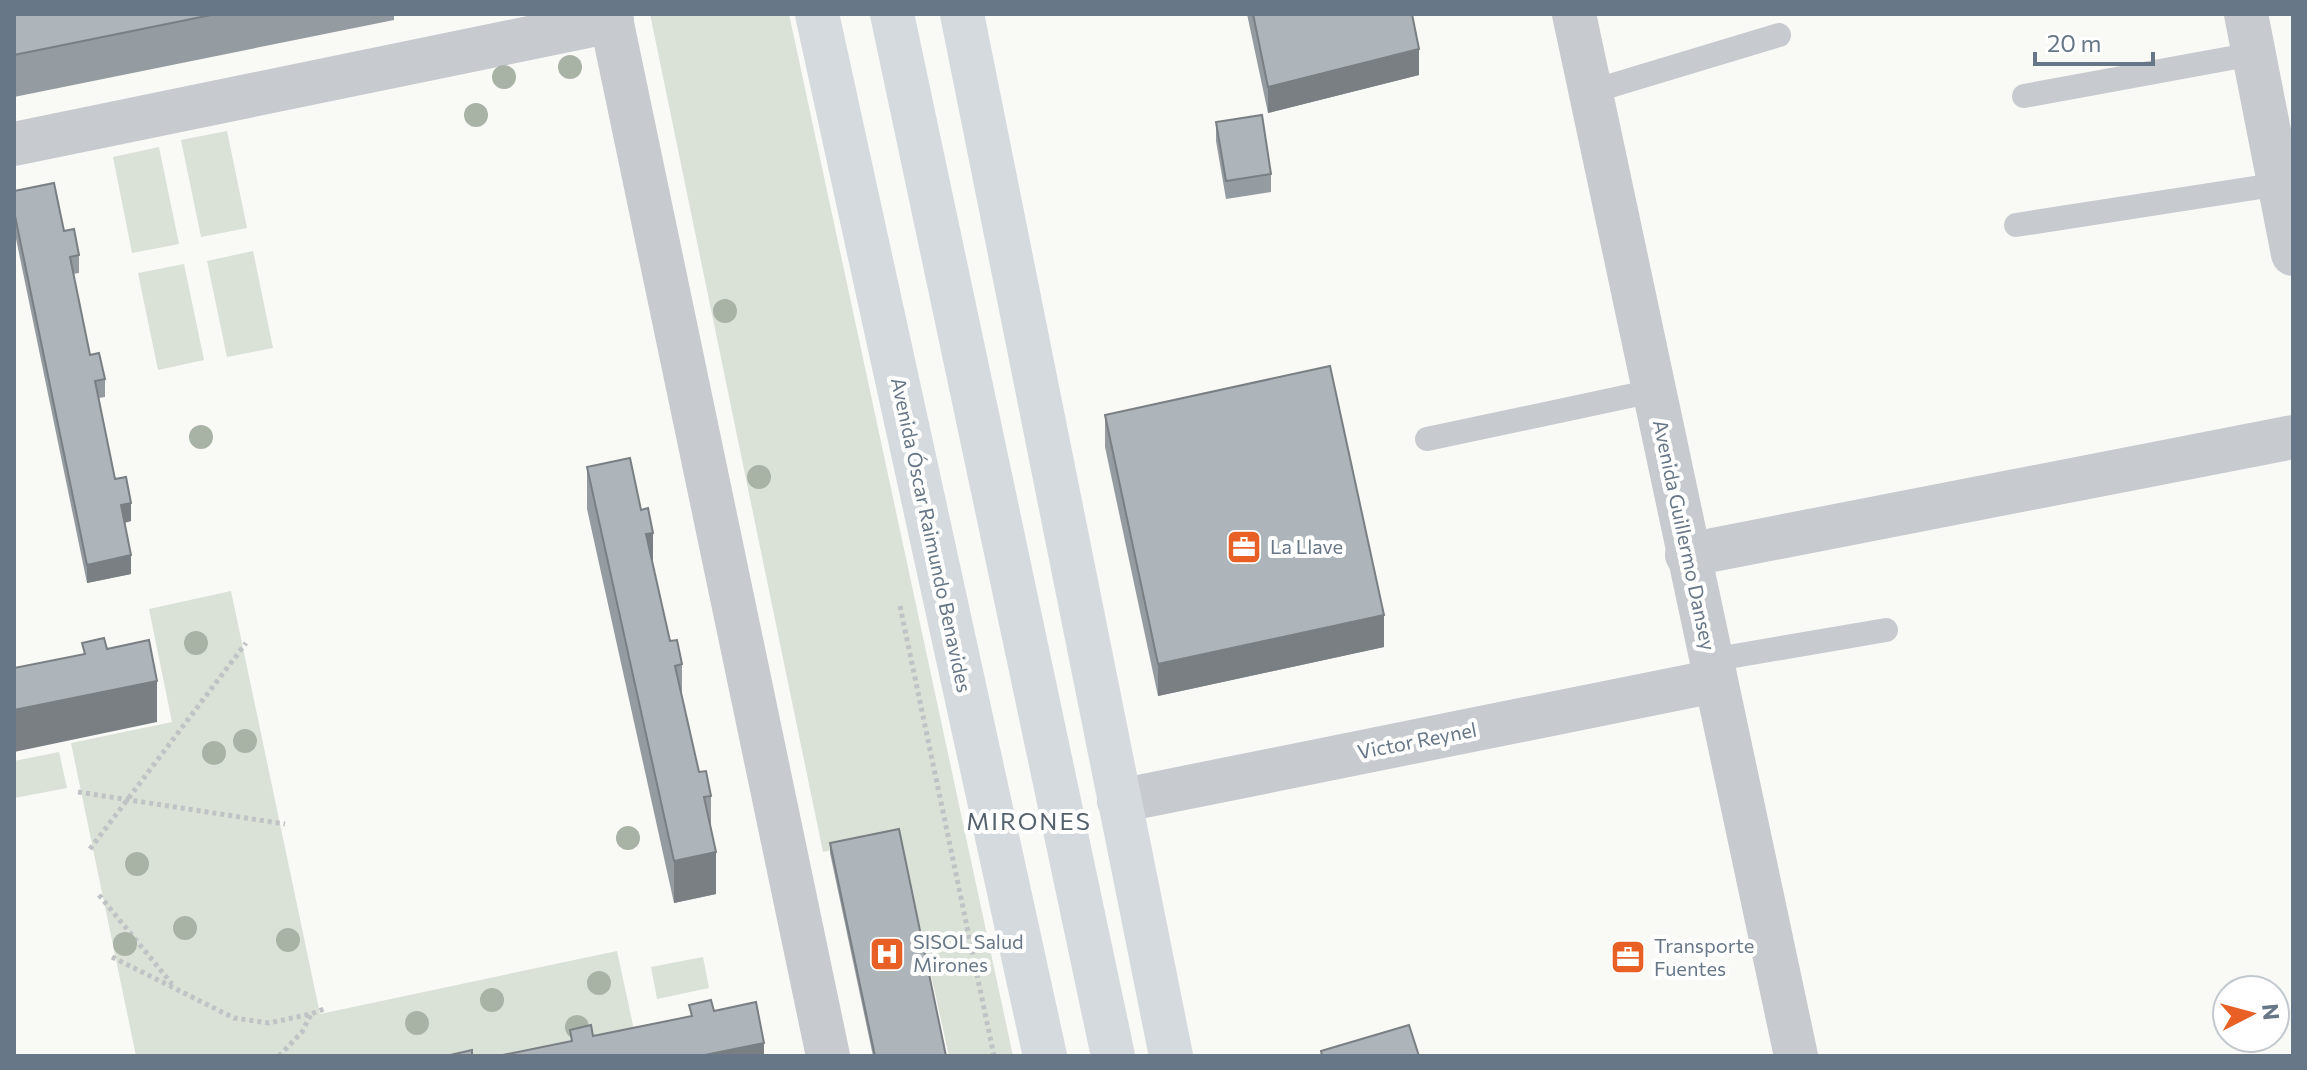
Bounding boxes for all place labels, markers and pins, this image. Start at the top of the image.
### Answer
office icon: La Llave [1225,528,1263,566]
place label: La Llave [1270,534,1343,558]
place label: SISOL Salud Mirones [913,929,1024,976]
place label: Transporte Fuentes [1654,933,1754,980]
hospital icon: SISOL Salud Mirones [868,935,906,973]
office icon: Transporte Fuentes [1609,938,1647,976]

